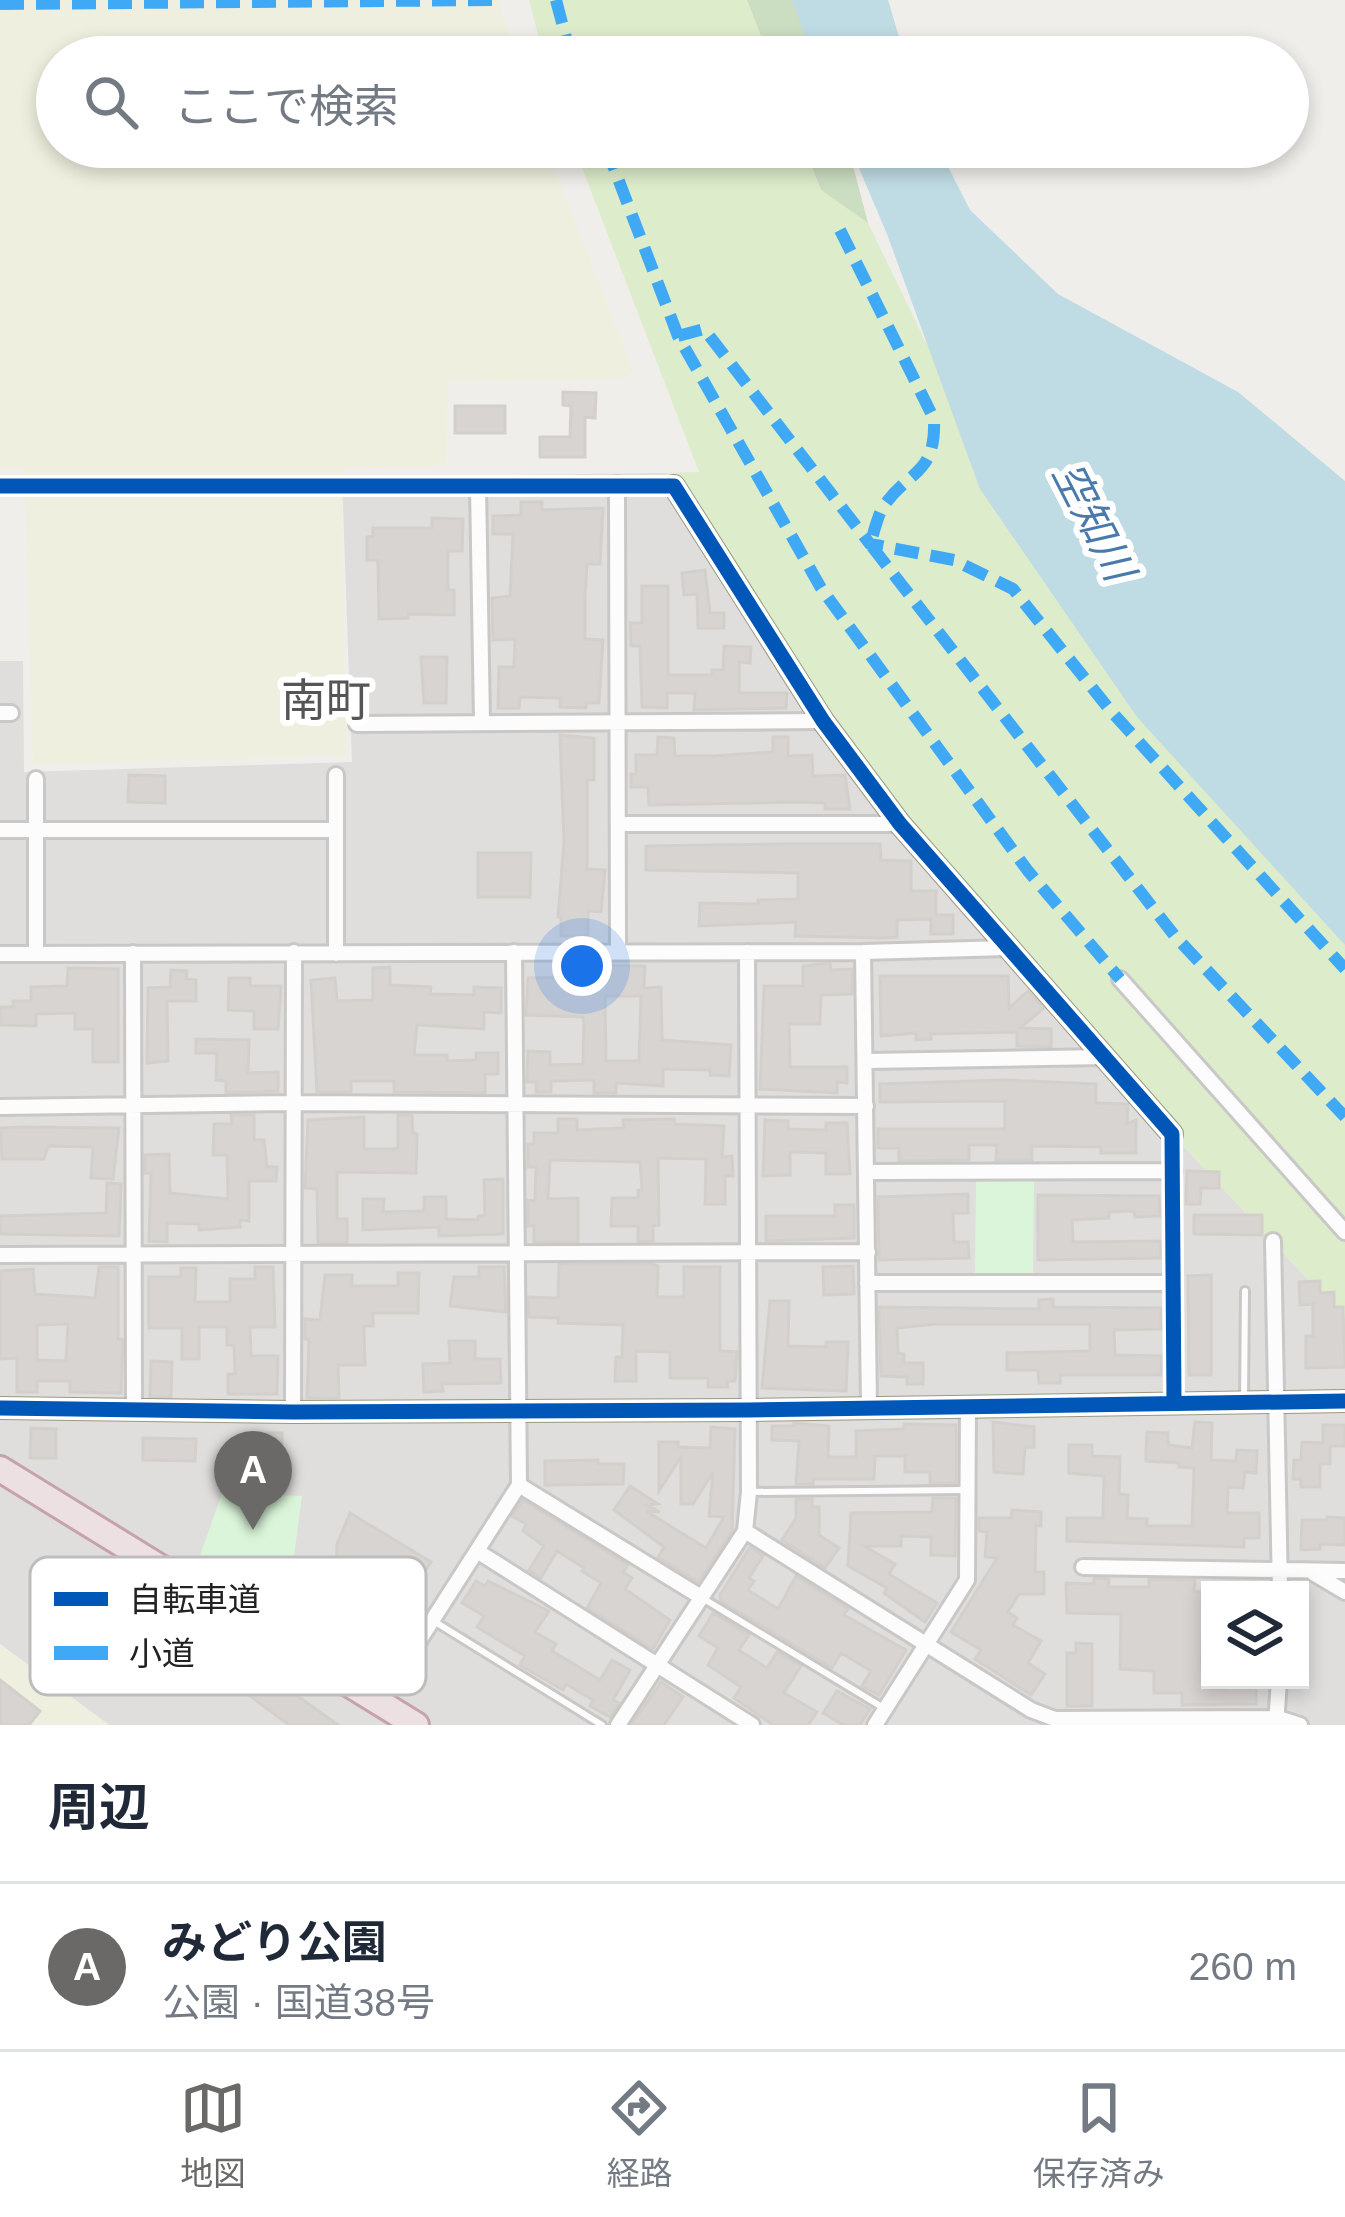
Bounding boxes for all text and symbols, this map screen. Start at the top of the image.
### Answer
search box [36,36,1309,168]
icon: search [78,69,144,135]
text: ここで検索 [174,81,399,132]
water label: 空知川 [1044,454,1145,592]
district label: 南町 [281,675,371,726]
your location [552,936,612,996]
pin: A [214,1431,292,1530]
legend [30,1557,426,1695]
text: 自転車道 [129,1581,261,1618]
map controls [1201,1581,1309,1689]
button: layers [1201,1581,1309,1689]
text: 小道 [129,1635,195,1672]
text: 周辺 [48,1779,150,1836]
text: みどり公園 [162,1917,387,1968]
text: A [73,1945,101,1988]
text: 260 m [1189,1945,1297,1988]
text: 公園 · 国道38号 [162,1981,435,2024]
tab: 地図 [180,2075,246,2195]
tab: 経路 [606,2075,672,2195]
tab: 保存済み [1033,2075,1165,2195]

